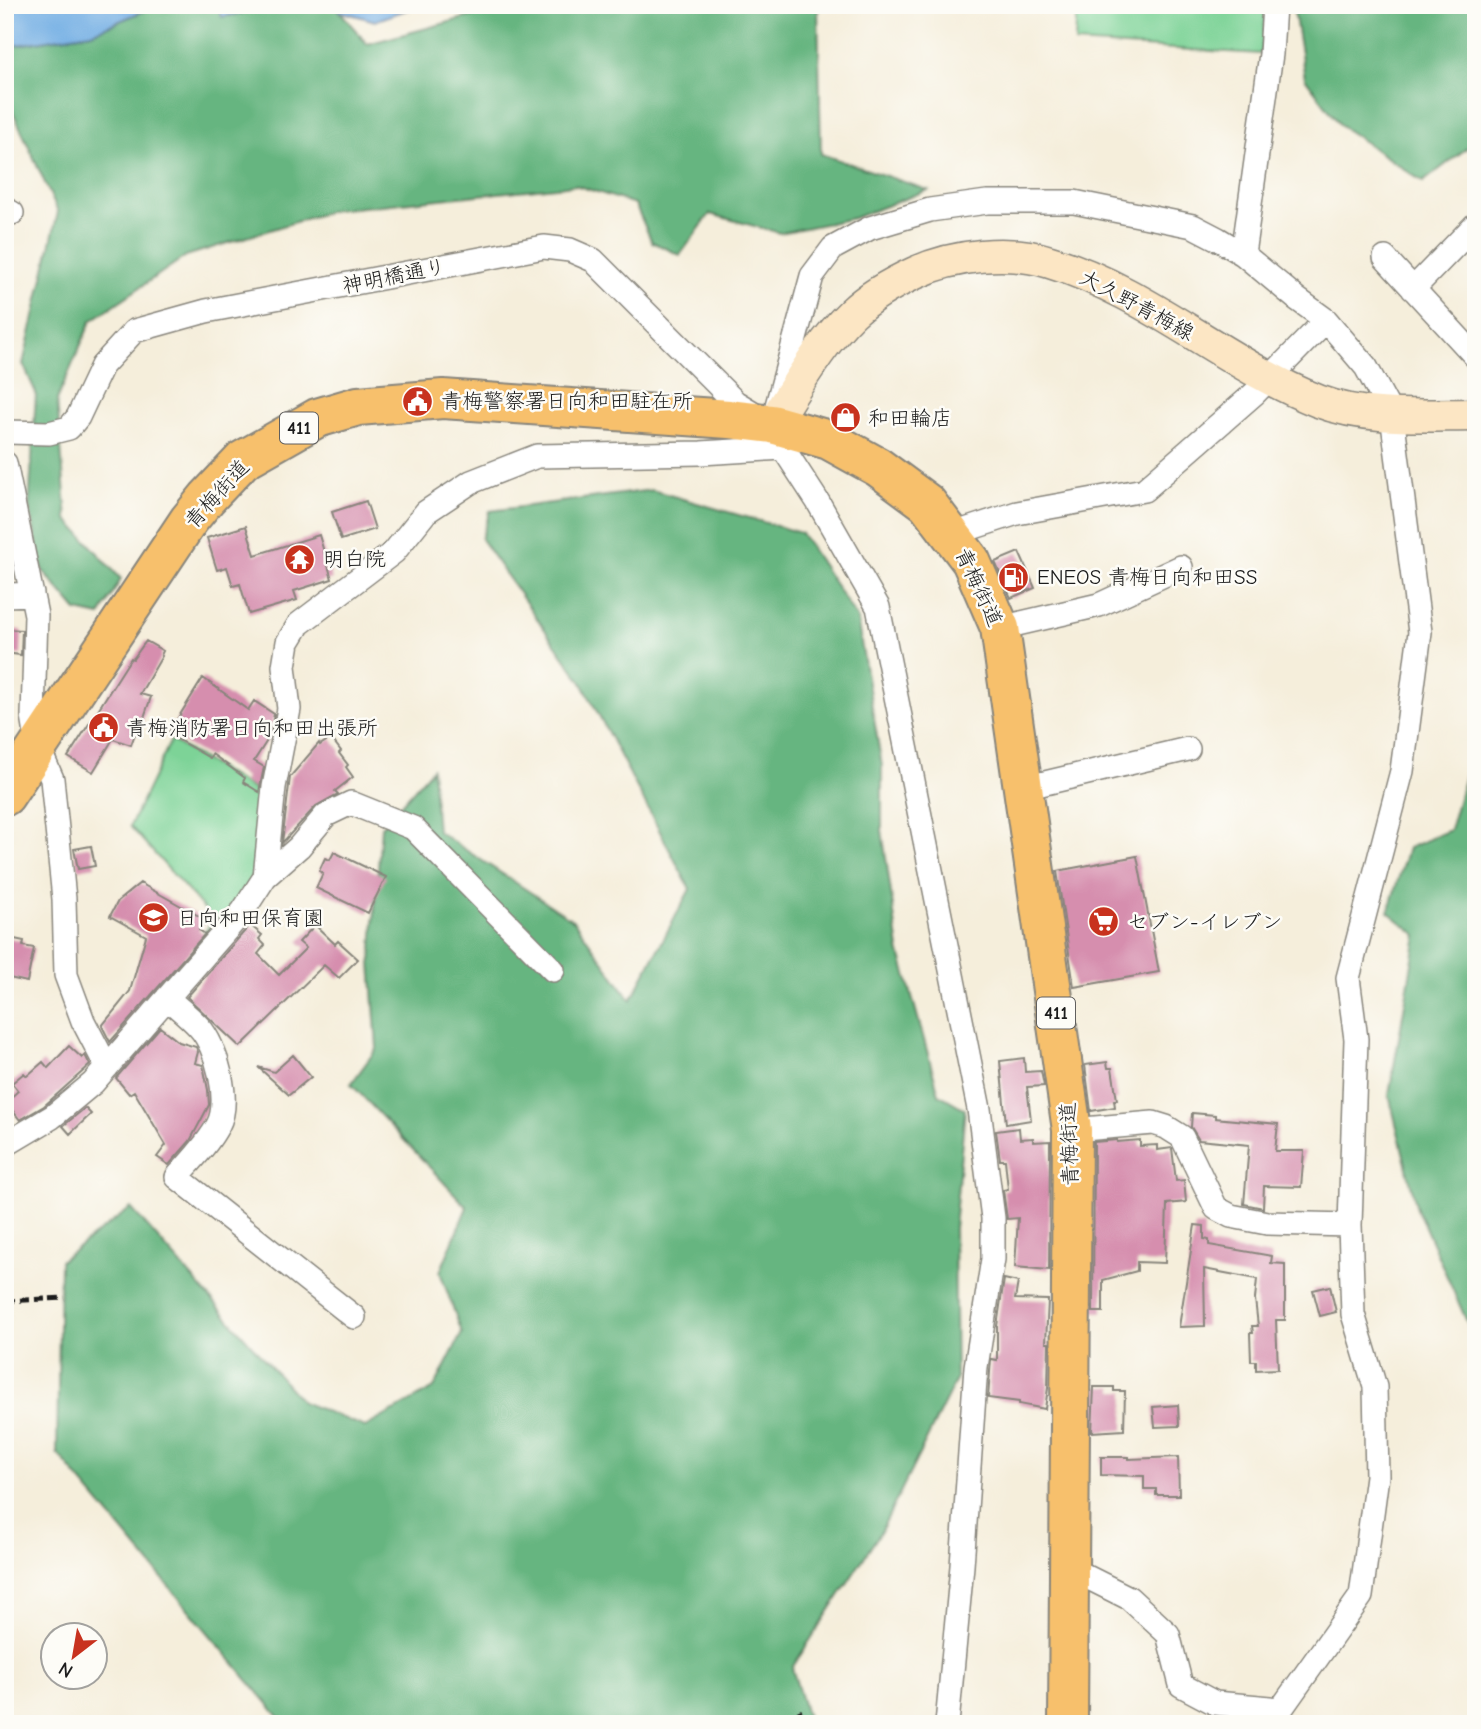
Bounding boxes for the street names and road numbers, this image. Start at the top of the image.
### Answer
street label: 神明橋通り [340,254,448,298]
street label: 大久野青梅線 [1076,265,1198,345]
road number: 411 [280,412,318,444]
street label: 青梅街道 [180,455,254,533]
street label: 青梅街道 [950,544,1008,630]
road number: 411 [1037,998,1075,1028]
street label: 青梅街道 [1056,1102,1082,1186]

